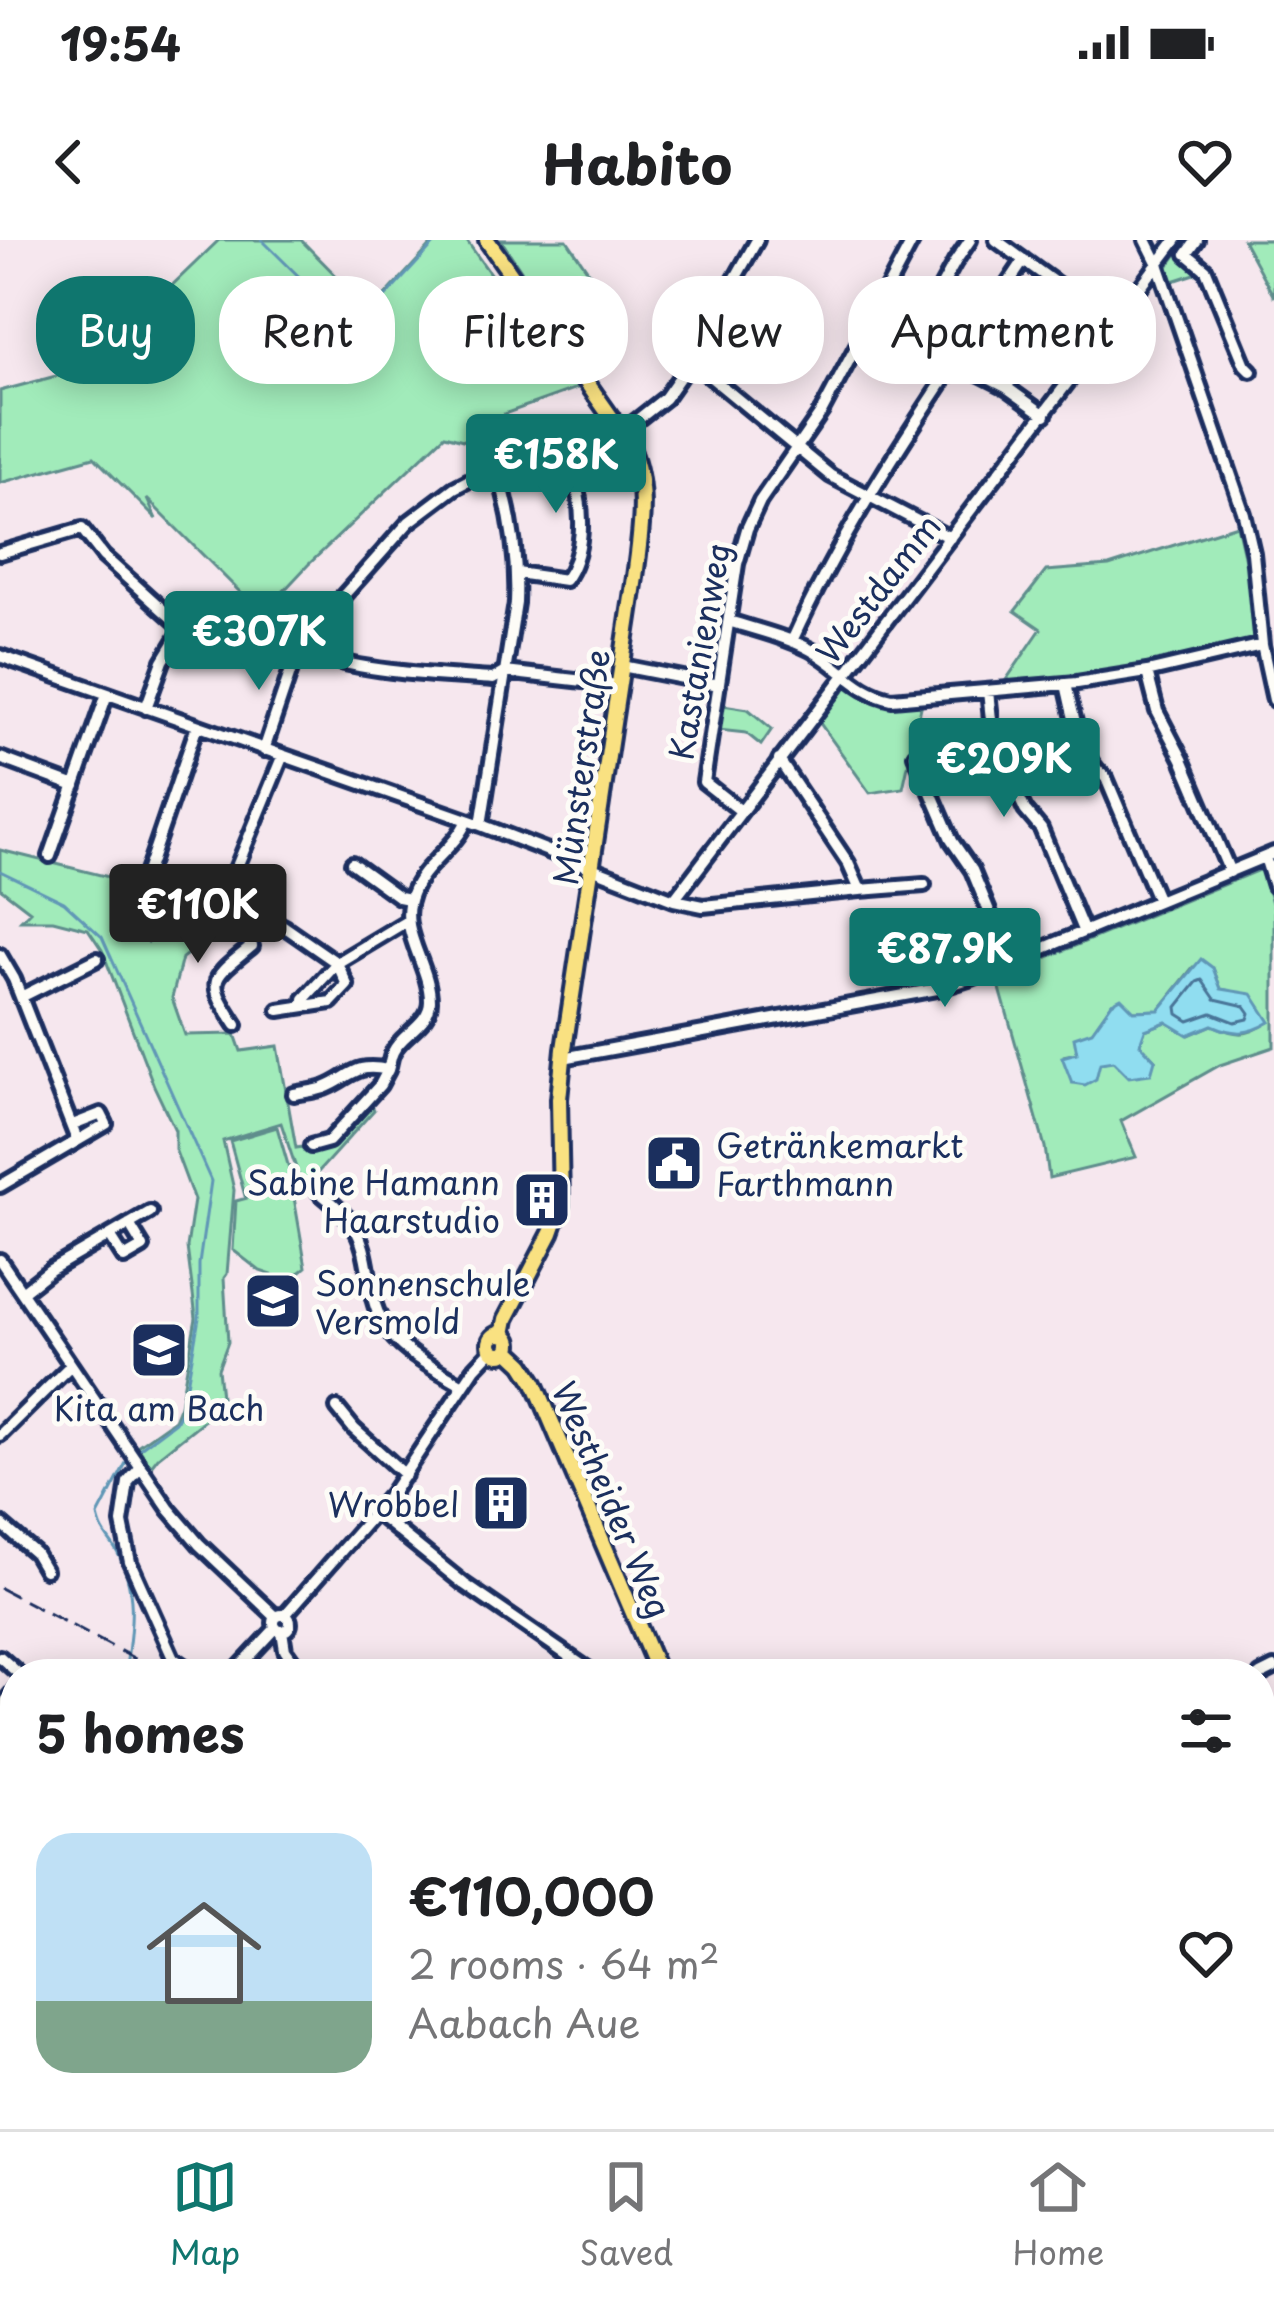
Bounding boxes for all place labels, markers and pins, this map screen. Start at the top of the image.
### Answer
pin: €158K [472,414,640,516]
pin: €307K [175,591,343,693]
pin: €209K [920,718,1088,820]
pin: €110K [114,864,282,966]
pin: €87.9K [847,908,1043,1010]
place label: Getränkemarkt Farthmann [716,1119,964,1207]
public building icon: Getränkemarkt Farthmann [643,1132,705,1194]
place label: Sabine Hamann Haarstudio [247,1156,500,1244]
building icon: Sabine Hamann Haarstudio [511,1169,573,1231]
place label: Sonnenschule Versmold [315,1257,531,1345]
school or university icon: Sonnenschule Versmold [242,1270,304,1332]
school or university icon: Kita am Bach [128,1319,190,1381]
place label: Kita am Bach [54,1382,264,1432]
building icon: Wrobbel [470,1472,532,1534]
place label: Wrobbel [328,1478,459,1528]

